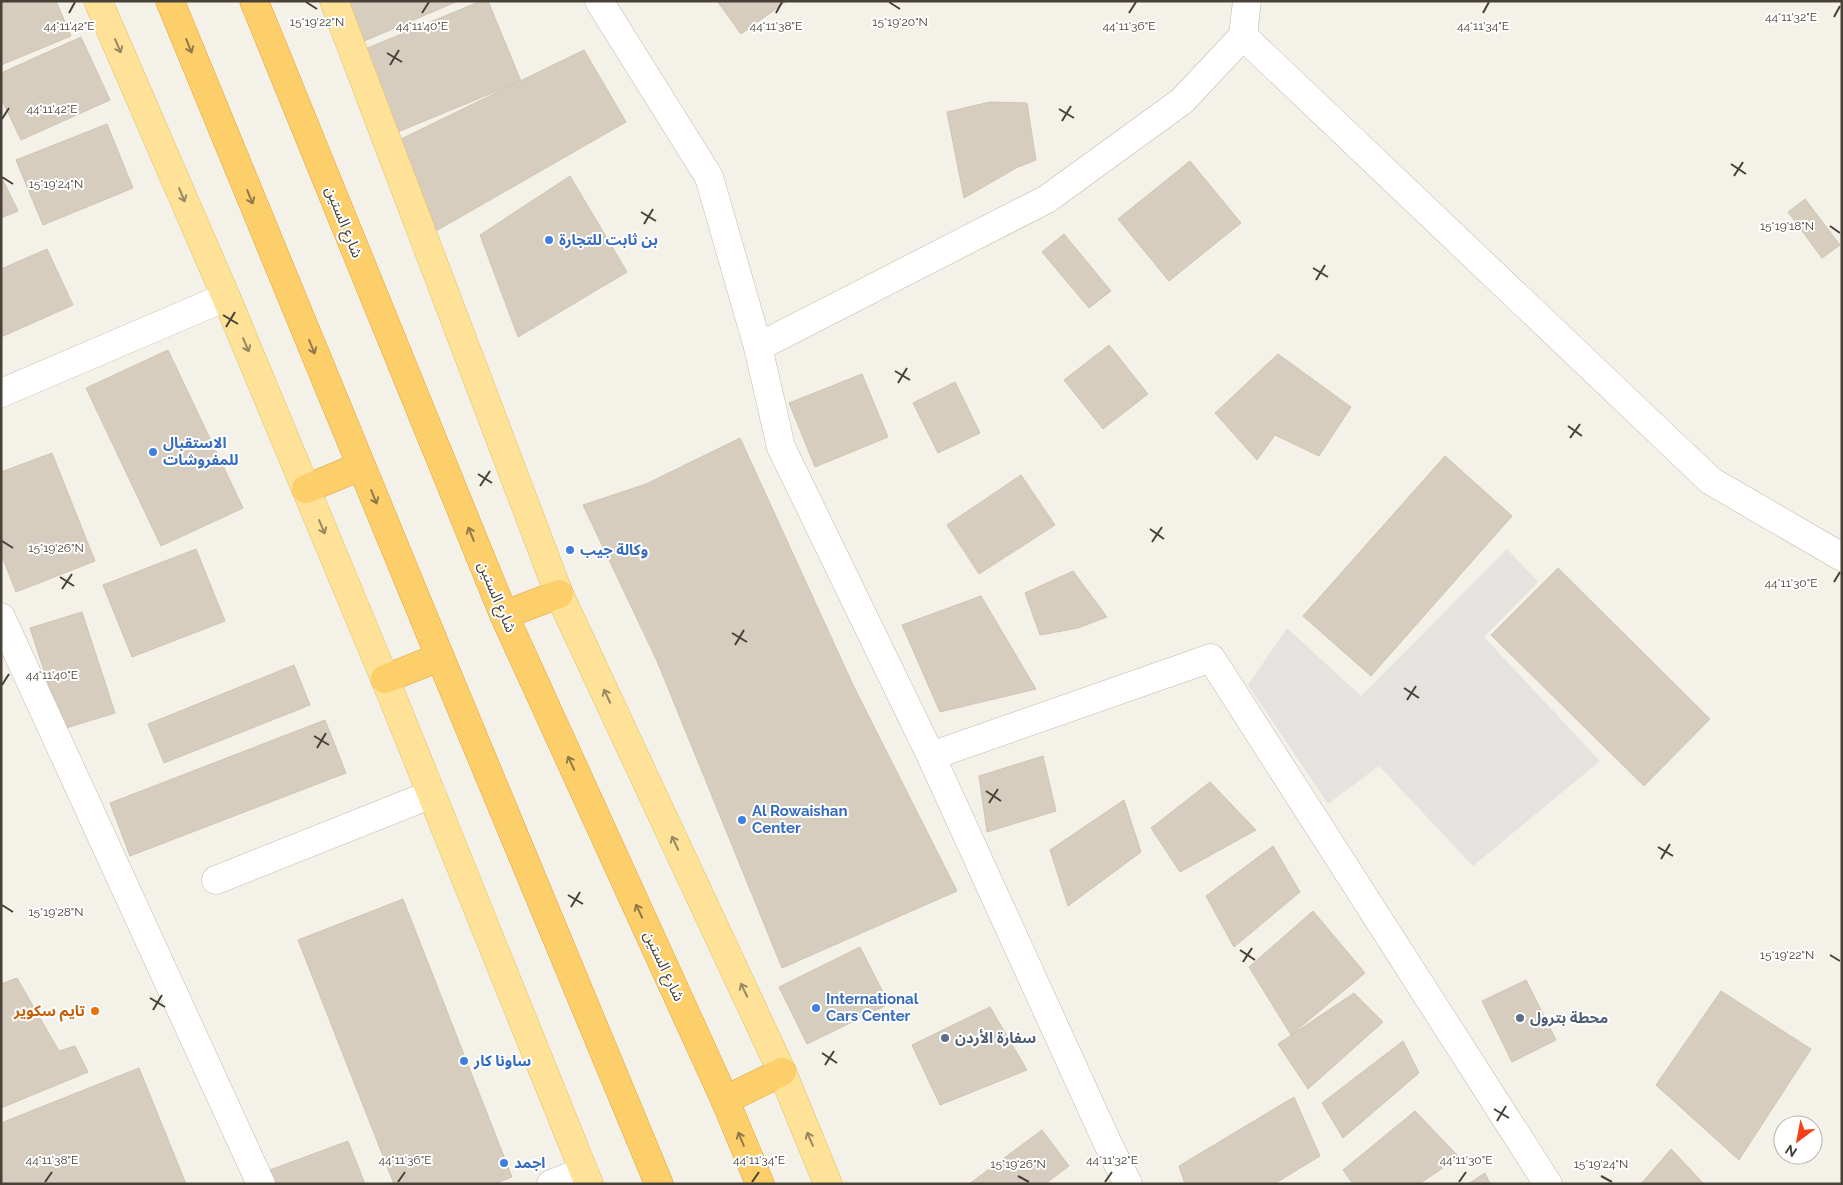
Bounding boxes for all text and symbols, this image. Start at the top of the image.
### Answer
text: 44°11'32"E [1765,10,1817,24]
text: 15°19'22"N [290,15,344,29]
text: 15°19'20"N [872,15,928,29]
text: 44°11'42"E [43,19,95,33]
text: 44°11'40"E [396,19,448,33]
text: 44°11'38"E [750,19,802,33]
text: 44°11'36"E [1103,19,1155,33]
text: 44°11'34"E [1457,19,1509,33]
one-way arrow [113,38,123,53]
one-way arrow [184,38,194,53]
text: 44°11'42"E [26,102,78,116]
text: 15°19'24"N [29,177,83,191]
street label: شارع الستين [319,184,367,262]
one-way arrow [178,187,188,202]
one-way arrow [246,189,256,204]
text: 15°19'18"N [1760,219,1814,233]
place label: بن ثابت للتجارة [559,231,658,249]
marker: بن ثابت للتجارة [543,234,555,246]
one-way arrow [242,336,251,352]
one-way arrow [308,339,318,354]
place label: الاستقبال للمفروشات [163,434,239,469]
marker: الاستقبال للمفروشات [147,446,159,458]
one-way arrow [370,489,379,504]
one-way arrow [318,519,327,534]
one-way arrow [466,527,475,542]
text: 15°19'26"N [28,541,84,555]
place label: وكالة جيب [580,541,648,559]
marker: وكالة جيب [564,544,576,556]
street label: شارع الستين [471,559,520,637]
text: 44°11'30"E [1765,576,1817,590]
text: 44°11'40"E [26,668,78,682]
one-way arrow [601,689,611,704]
one-way arrow [566,756,576,771]
place label: Al Rowaishan Center [752,802,847,837]
marker: Al Rowaishan Center [736,814,748,826]
one-way arrow [670,836,680,851]
one-way arrow [633,904,643,919]
text: 15°19'28"N [28,905,84,919]
street label: شارع الستين [637,928,688,1005]
text: 15°19'22"N [1760,948,1814,962]
one-way arrow [739,983,748,998]
place label: International Cars Center [826,990,919,1025]
place label: تايم سكوير [13,1002,86,1022]
marker: International Cars Center [810,1002,822,1014]
marker: تايم سكوير [89,1005,101,1017]
place label: محطة بترول [1530,1009,1608,1027]
marker: محطة بترول [1514,1012,1526,1024]
place label: سفارة الأردن [955,1029,1036,1047]
marker: سفارة الأردن [939,1032,951,1044]
place label: ساونا كار [473,1052,531,1070]
marker: ساونا كار [458,1055,470,1067]
north arrow [1773,1115,1823,1165]
one-way arrow [736,1132,746,1147]
one-way arrow [804,1132,814,1147]
text: N [1782,1141,1800,1161]
text: 44°11'38"E [26,1153,78,1167]
text: 44°11'36"E [379,1153,431,1167]
text: 44°11'34"E [733,1153,785,1167]
text: 44°11'32"E [1086,1153,1138,1167]
text: 44°11'30"E [1440,1153,1492,1167]
place label: اجمد [514,1154,545,1172]
marker: اجمد [498,1157,510,1169]
text: 15°19'26"N [990,1157,1046,1171]
text: 15°19'24"N [1574,1157,1628,1171]

